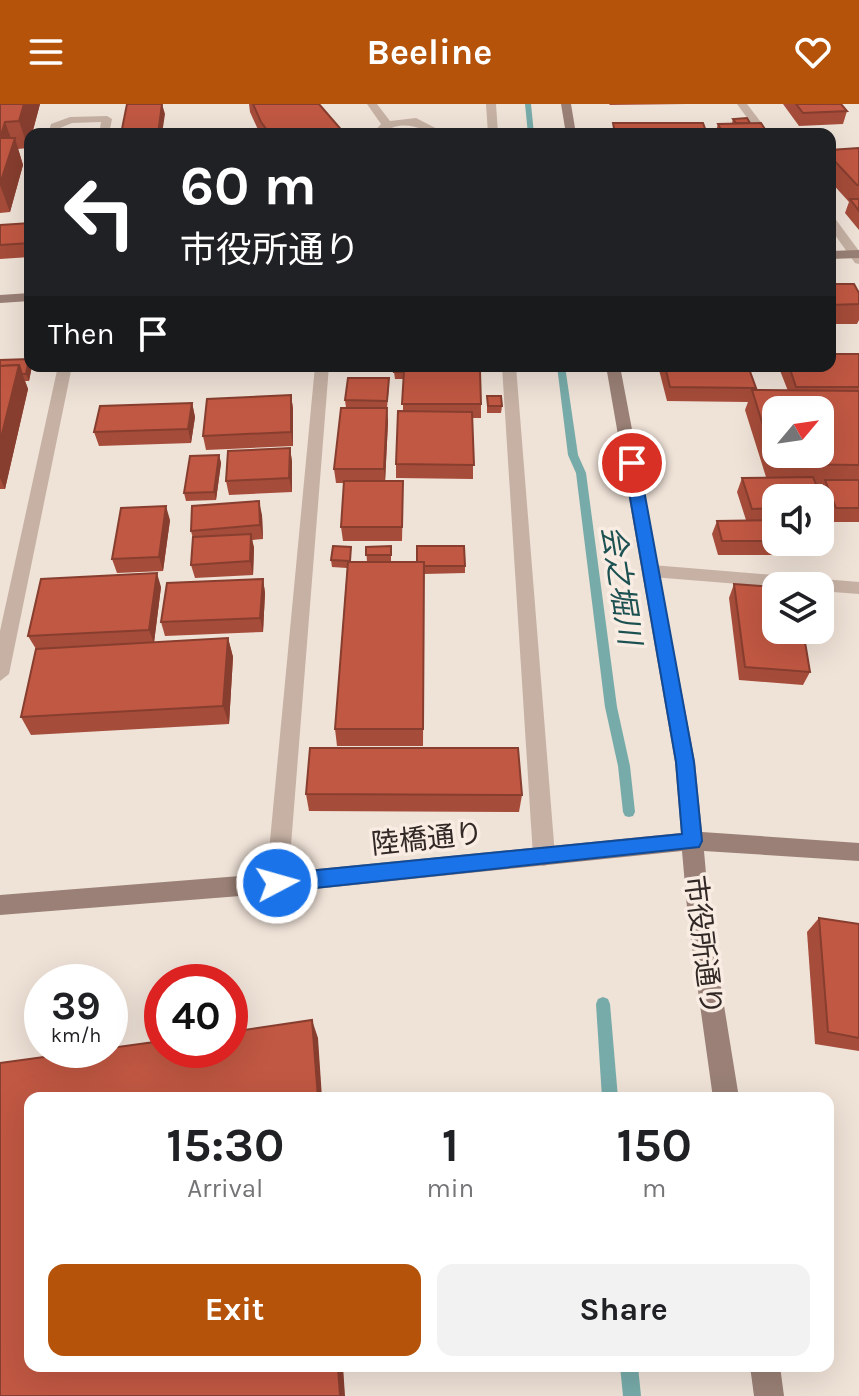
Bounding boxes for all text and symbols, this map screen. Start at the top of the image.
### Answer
icon: menu [24,30,68,74]
icon: heart [791,30,835,74]
text: Beeline [367,31,492,73]
text: 60 m [180,153,317,218]
icon: left [48,160,152,264]
text: 市役所通り [180,229,360,271]
icon: arrive [131,312,175,356]
text: Then [48,316,115,352]
north arrow [762,396,834,468]
map controls [762,396,834,644]
pin [598,429,666,497]
icon: arrive [610,441,654,485]
button: sound [762,484,834,556]
water label: 会之堀川 [594,523,649,650]
button: layers [762,572,834,644]
street label: 陸橋通り [370,816,484,861]
position arrow [235,841,319,925]
street label: 市役所通り [679,874,728,1017]
speed limit sign: 40 [144,964,248,1068]
text: 39 [51,982,101,1029]
text: km/h [51,1024,101,1047]
text: 15:30 [166,1117,284,1173]
text: 1 [442,1117,459,1173]
text: 150 [616,1117,692,1173]
text: Arrival [187,1173,263,1204]
text: min [426,1173,474,1204]
text: m [642,1173,666,1204]
button: Exit [48,1264,421,1356]
button: Share [437,1264,810,1356]

